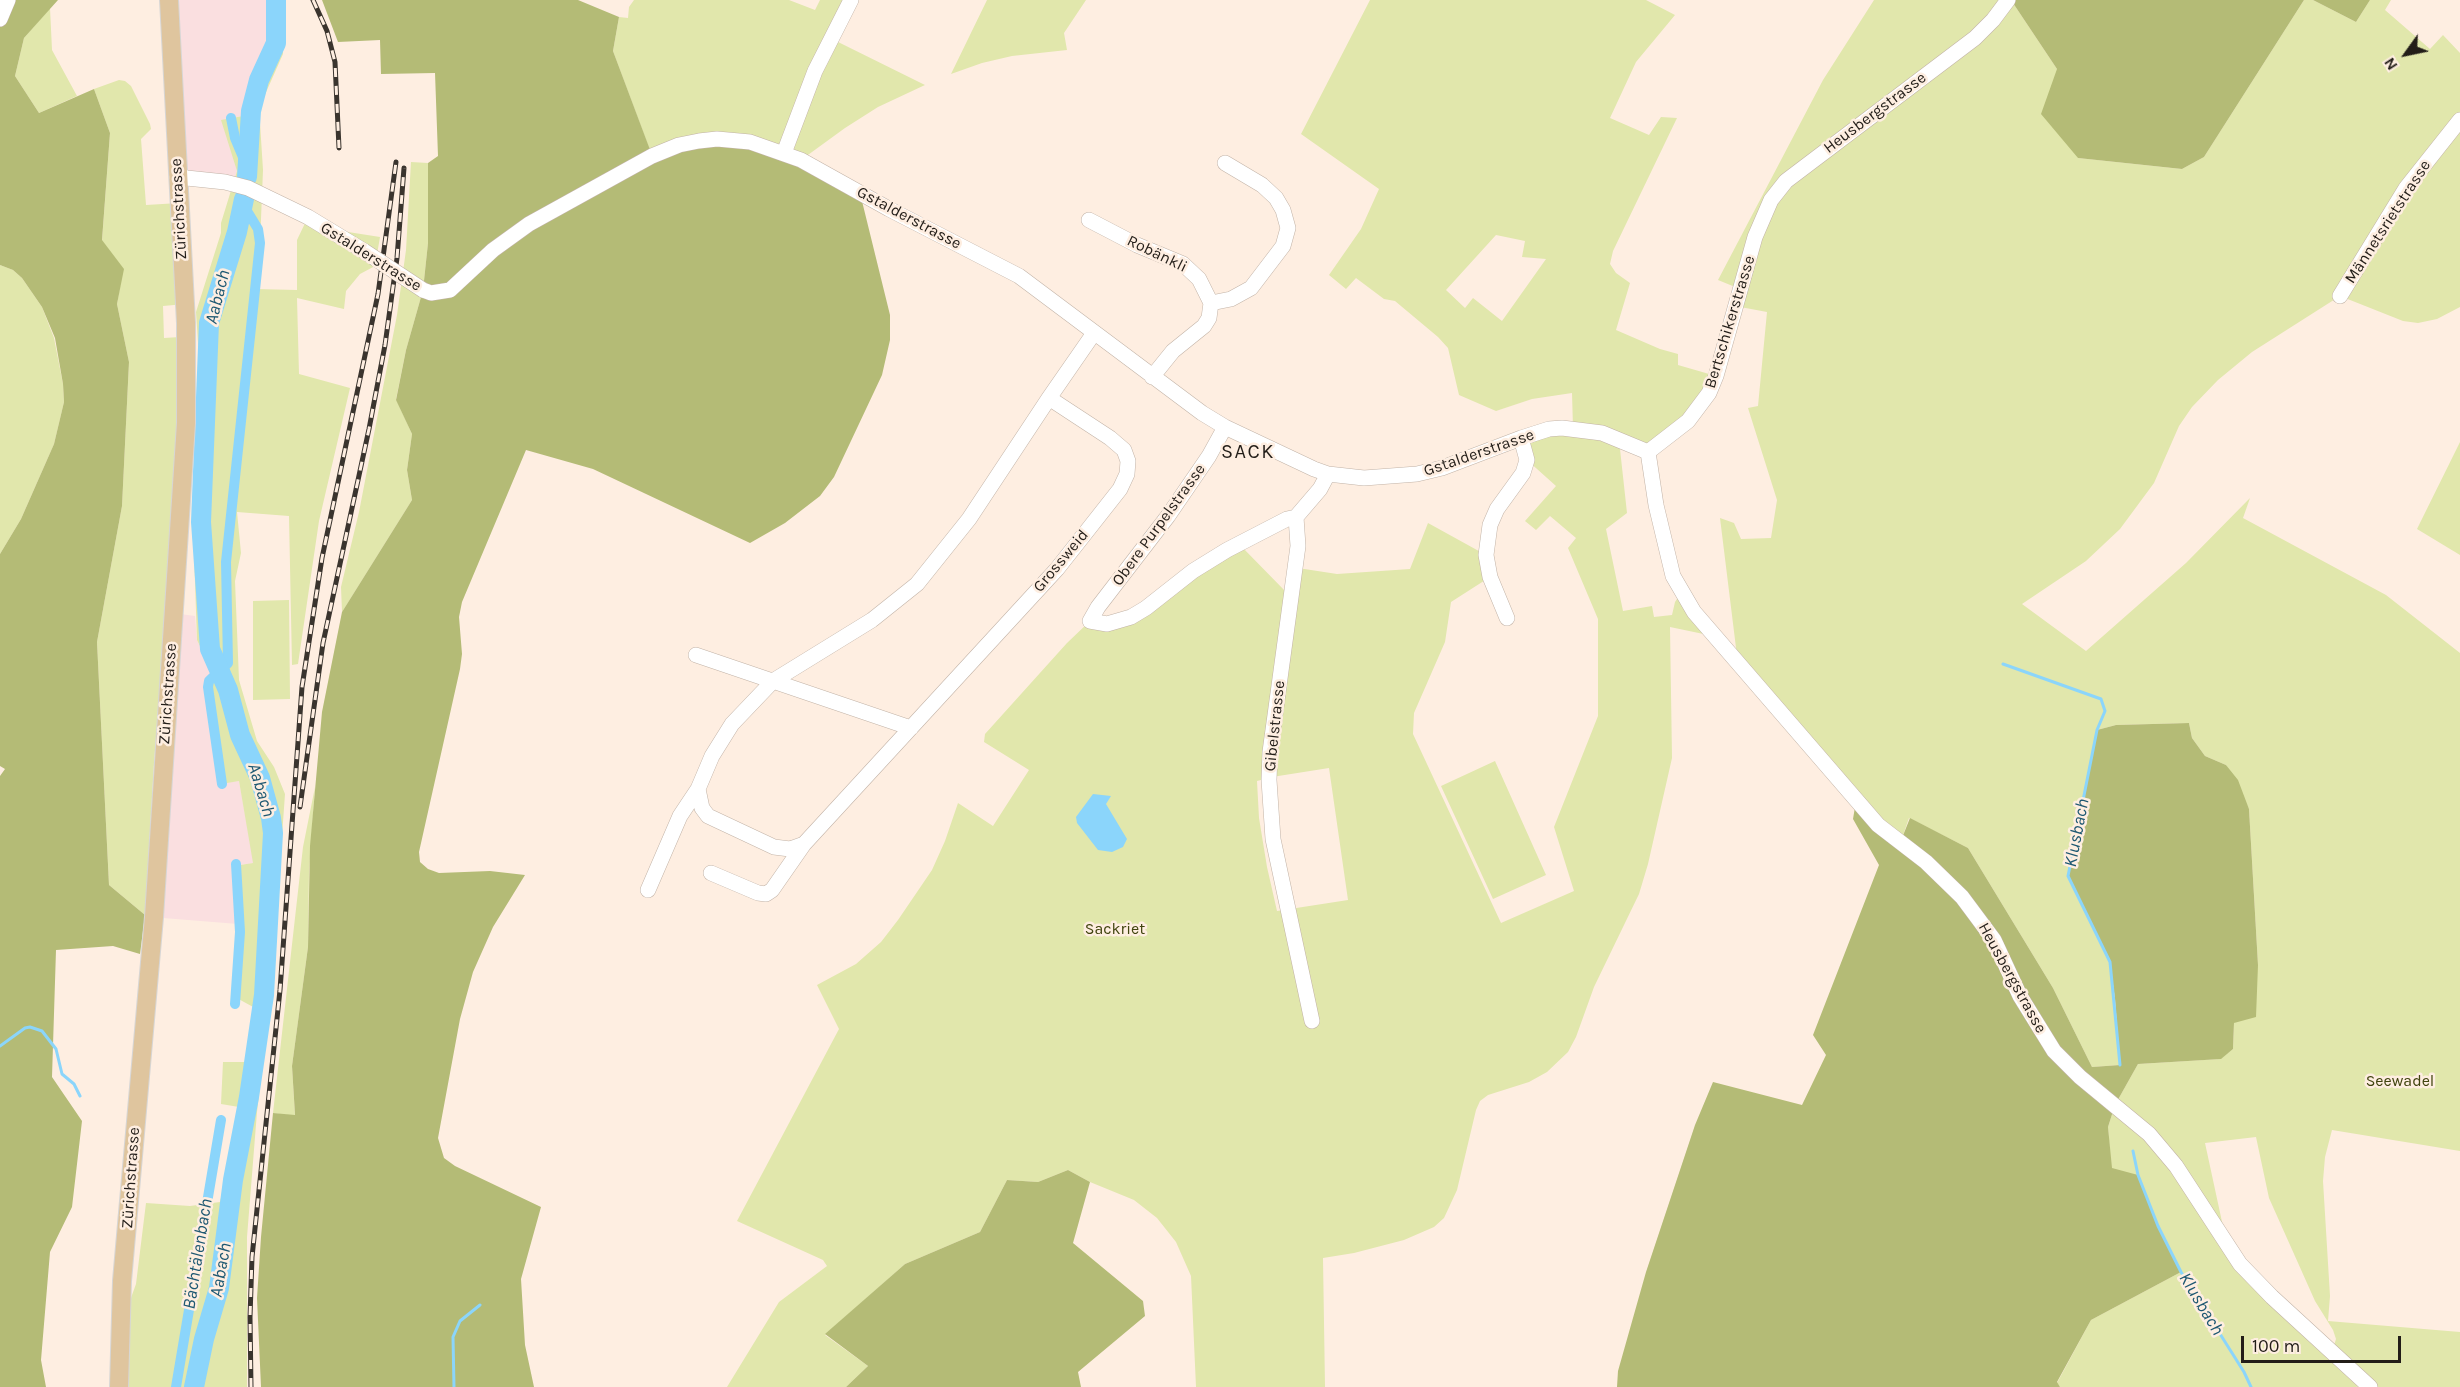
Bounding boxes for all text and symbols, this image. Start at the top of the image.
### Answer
north arrow [2376,24,2436,84]
text: N [2379,54,2402,74]
street label: Heusbergstrasse [1820,68,1930,158]
street label: Männetsrietstrasse [2341,157,2435,287]
street label: Zürichstrasse [167,158,191,260]
street label: Gstalderstrasse [853,182,965,254]
street label: Gstalderstrasse [317,218,425,296]
street label: Robänkli [1124,231,1190,277]
street label: Bertschikerstrasse [1701,253,1759,391]
water label: Aabach [201,268,235,326]
street label: Gstalderstrasse [1421,425,1537,481]
district label: SACK [1221,440,1275,464]
street label: Obere Purpelstrasse [1108,460,1210,590]
street label: Grossweid [1029,526,1093,596]
street label: Zürichstrasse [155,643,181,745]
street label: Gibelstrasse [1261,680,1289,772]
water label: Aabach [243,761,279,819]
water label: Klusbach [2060,797,2094,869]
park label: Sackriet [1085,919,1145,939]
street label: Heusbergstrasse [1974,919,2050,1037]
park label: Seewadel [2366,1071,2434,1091]
street label: Zürichstrasse [118,1127,144,1229]
water label: Bächtälenbach [179,1197,217,1311]
water label: Aabach [206,1241,236,1299]
water label: Klusbach [2174,1269,2228,1339]
scale bar [2244,1324,2404,1362]
text: 100 m [2252,1335,2300,1357]

